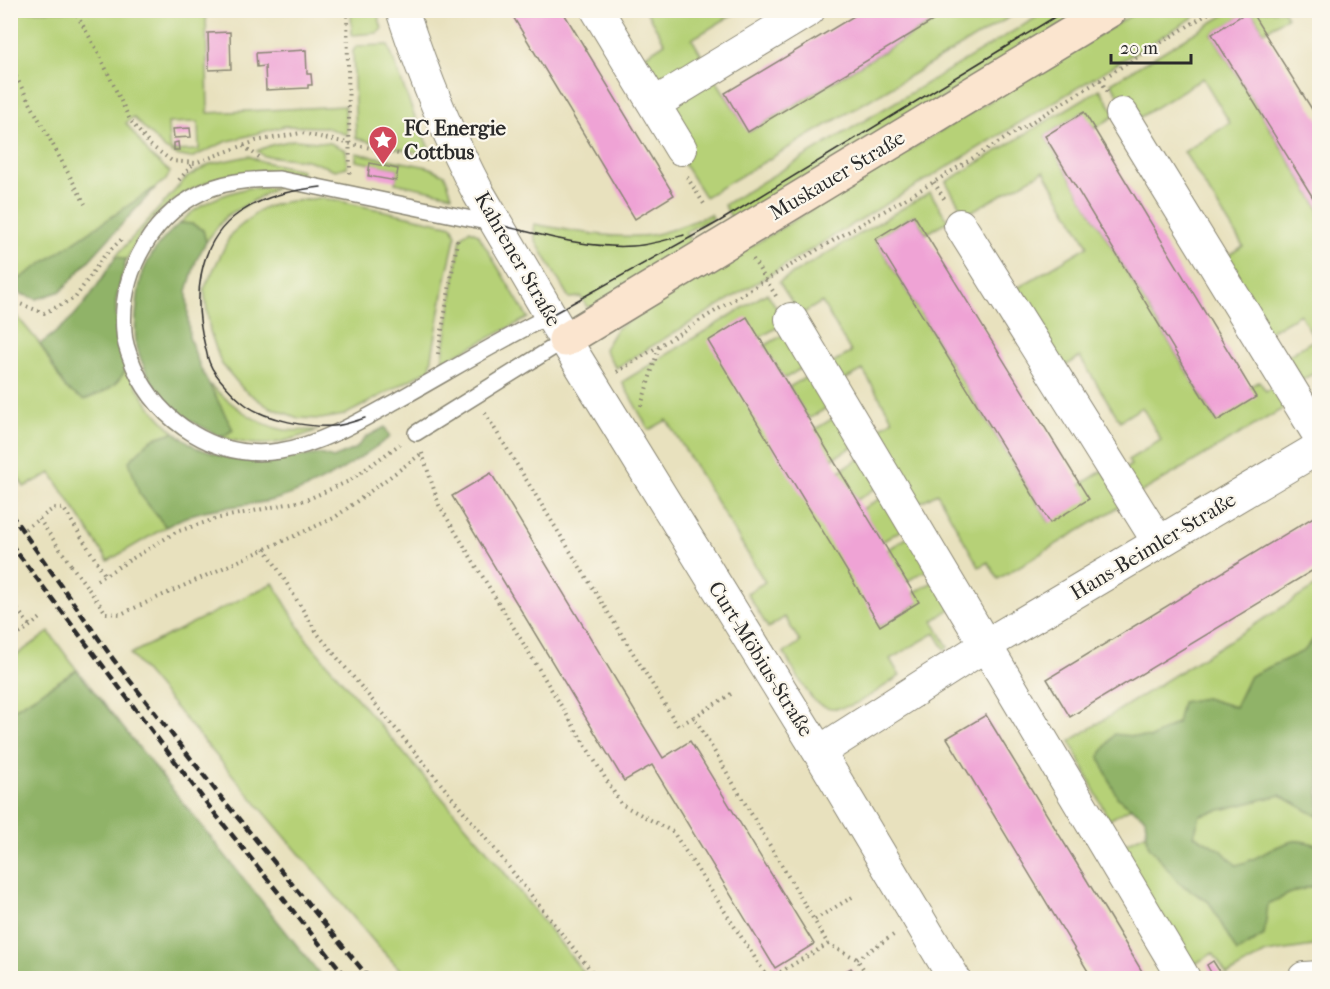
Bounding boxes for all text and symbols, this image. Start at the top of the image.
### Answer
scale bar [1111,27,1190,65]
text: 20 m [1120,38,1158,59]
place label: FC Energie Cottbus [403,116,506,164]
place icon: FC Energie Cottbus [367,124,399,166]
street label: Muskauer Straße [765,125,909,225]
street label: Kahrener Straße [470,188,566,330]
street label: Hans-Beimler-Straße [1066,487,1240,605]
street label: Curt-Möbius-Straße [704,577,818,741]

